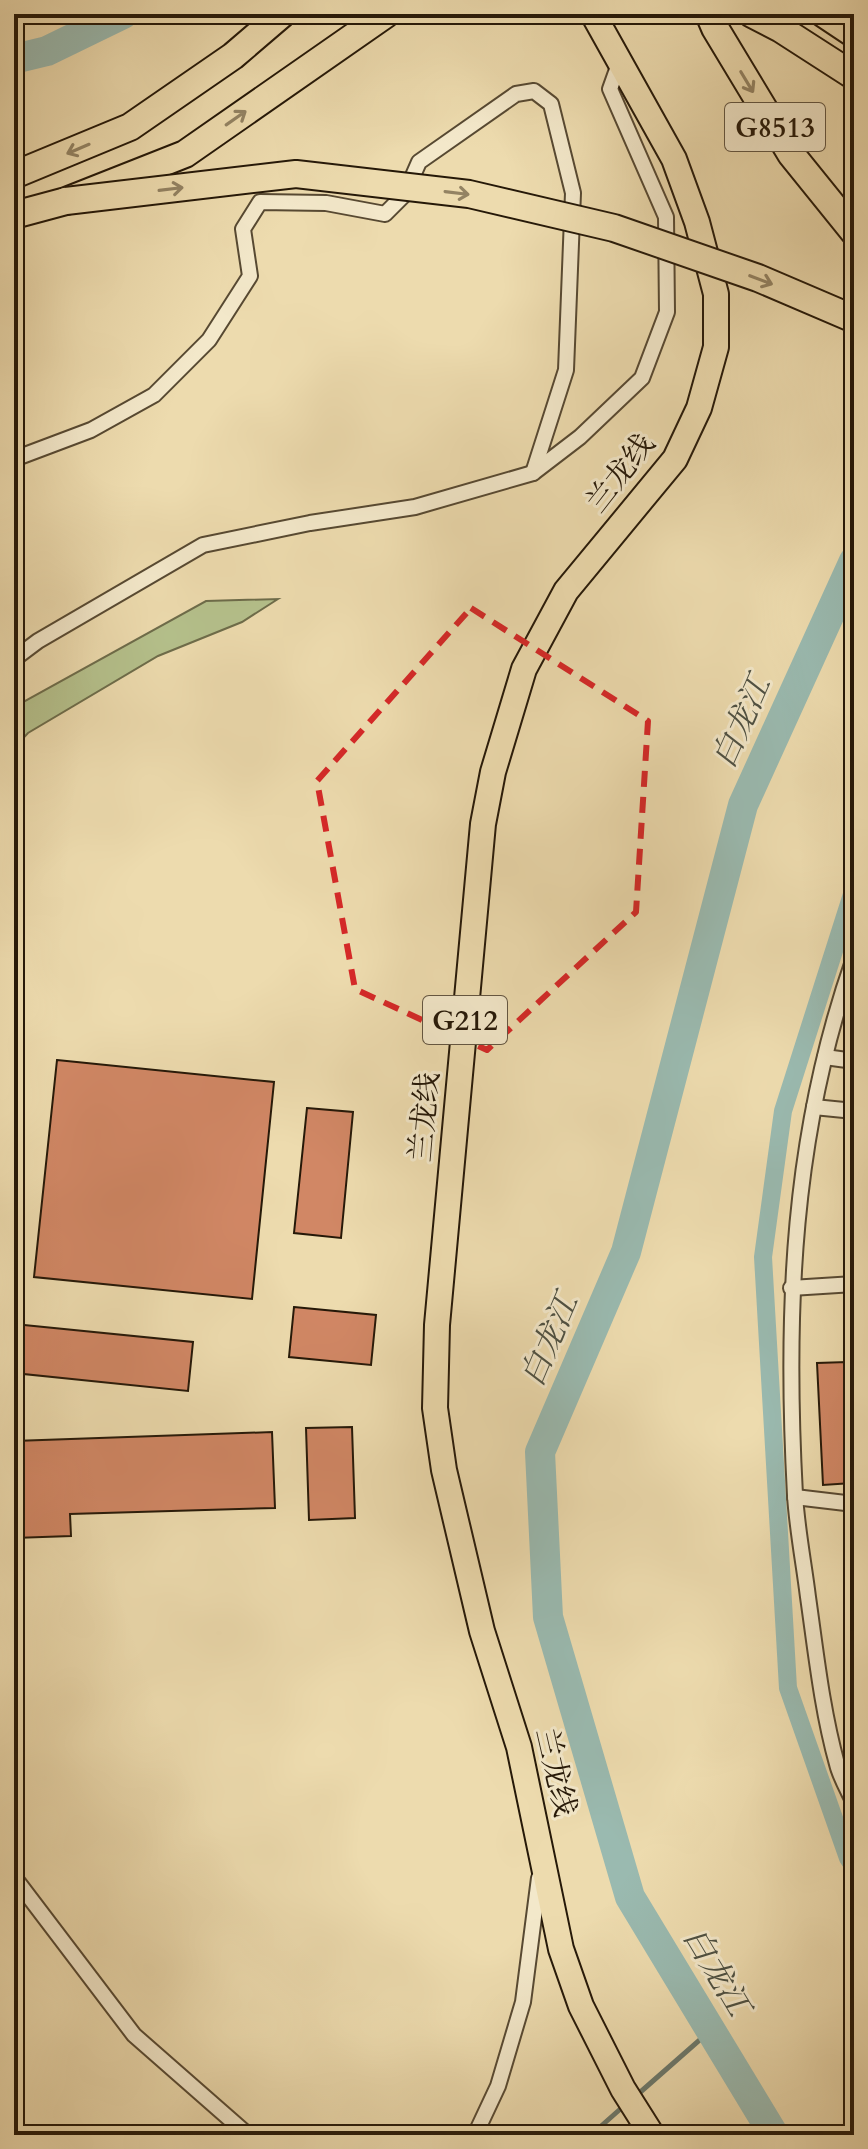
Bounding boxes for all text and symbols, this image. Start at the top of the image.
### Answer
one-way arrow [740,70,756,93]
road number: G8513 [725,103,825,151]
one-way arrow [224,110,246,126]
one-way arrow [66,142,91,157]
one-way arrow [158,181,183,196]
one-way arrow [444,185,470,200]
one-way arrow [748,273,773,288]
street label: 兰龙线 [577,425,664,521]
water label: 白龙江 [702,666,783,775]
road number: G212 [423,996,507,1044]
street label: 兰龙线 [400,1070,449,1164]
water label: 白龙江 [511,1284,590,1393]
street label: 兰龙线 [525,1724,586,1821]
water label: 白龙江 [673,1919,762,2027]

